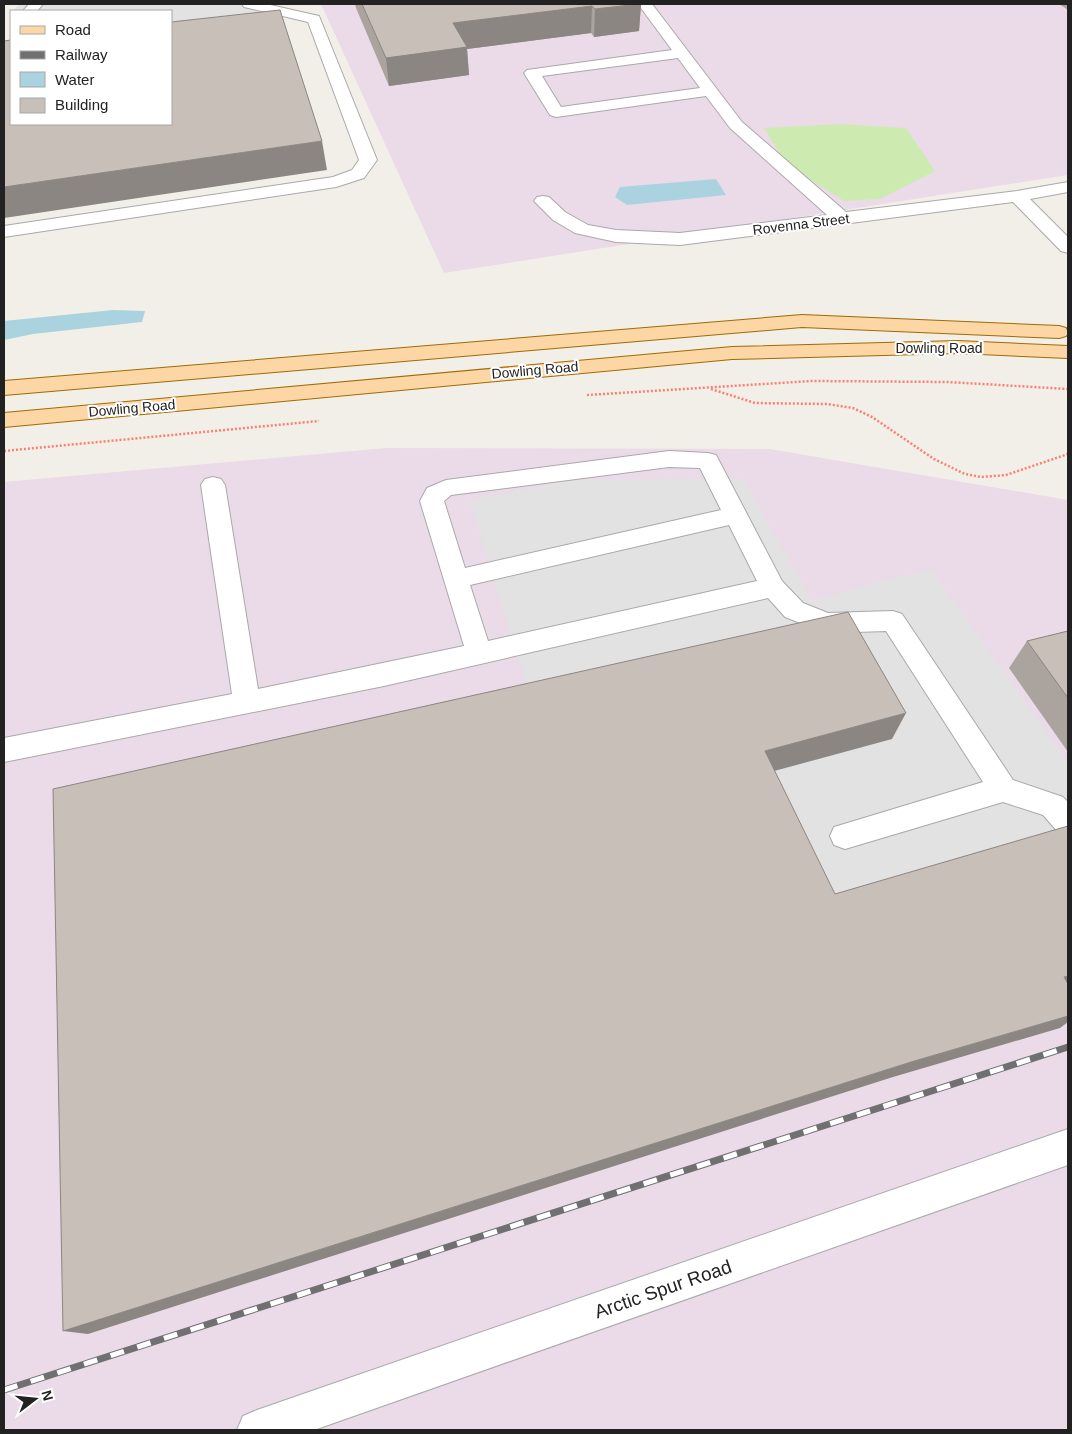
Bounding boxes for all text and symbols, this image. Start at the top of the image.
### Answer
legend [10,10,172,125]
text: Road [55,21,91,38]
text: Railway [55,46,108,63]
text: Water [55,71,94,88]
text: Building [55,96,108,113]
street label: Rovenna Street [752,210,850,238]
street label: Dowling Road [895,340,983,356]
street label: Dowling Road [491,358,579,382]
street label: Dowling Road [88,396,176,420]
street label: Arctic Spur Road [592,1256,734,1322]
north arrow [10,1374,60,1424]
text: N [38,1388,57,1402]

